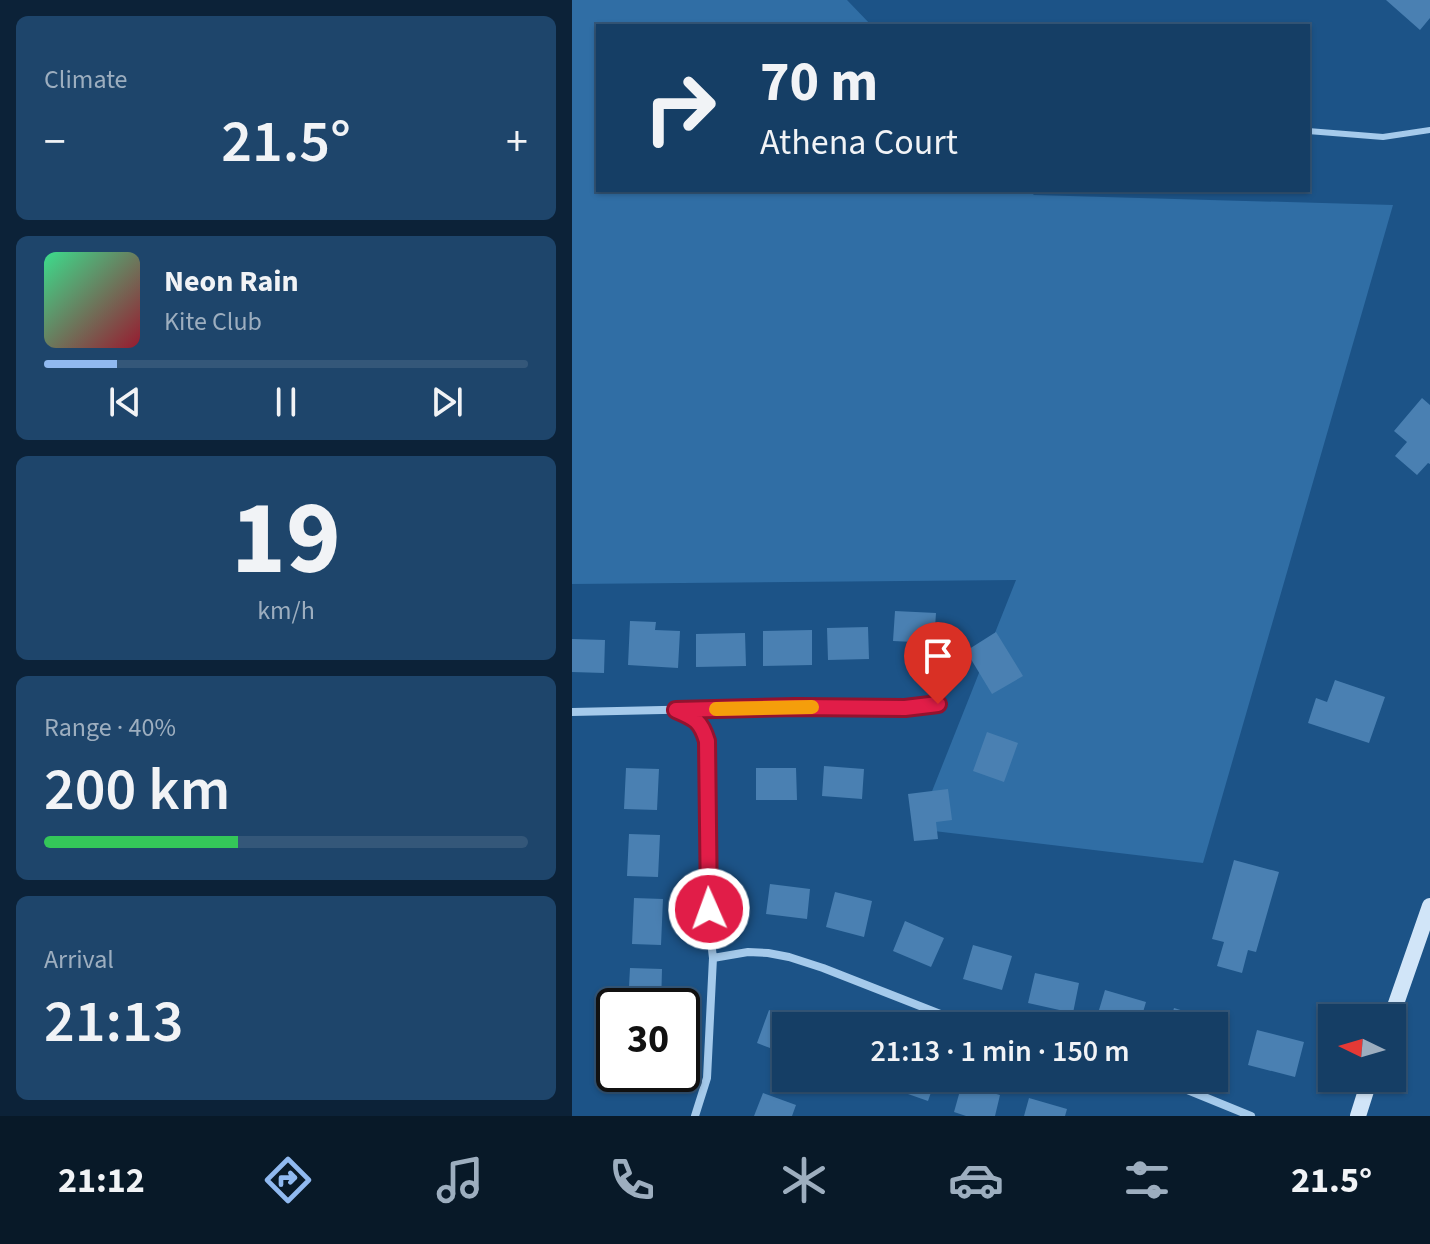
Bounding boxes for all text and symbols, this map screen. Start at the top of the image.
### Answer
text: 70 m [760,43,878,122]
icon: right [628,56,732,160]
text: Climate [44,61,128,98]
text: 21.5° [221,100,351,185]
text: − [44,111,66,174]
text: + [506,111,528,174]
text: Athena Court [760,117,958,168]
text: Neon Rain [164,260,299,303]
text: Kite Club [164,303,262,340]
icon: previous [103,380,147,424]
icon: pause [264,380,308,424]
icon: next [425,380,469,424]
text: 19 [231,466,341,614]
text: km/h [257,592,315,629]
pin [904,622,972,704]
icon: arrive [916,634,960,678]
text: Range · 40% [44,709,176,746]
text: 200 km [44,748,230,833]
position arrow [667,867,751,951]
text: Arrival [44,941,114,978]
text: 21:13 [44,980,184,1065]
speed limit sign: 30 [596,988,700,1092]
north arrow [1318,1004,1406,1092]
map controls [1318,1004,1406,1092]
text: 21:13 · 1 min · 150 m [870,1030,1130,1073]
icon: directions [260,1152,316,1208]
icon: music [432,1152,488,1208]
icon: phone [604,1152,660,1208]
icon: climate [776,1152,832,1208]
icon: car [948,1152,1004,1208]
icon: filters [1119,1152,1175,1208]
text: 21:12 [58,1155,145,1206]
text: 21.5° [1291,1155,1372,1206]

